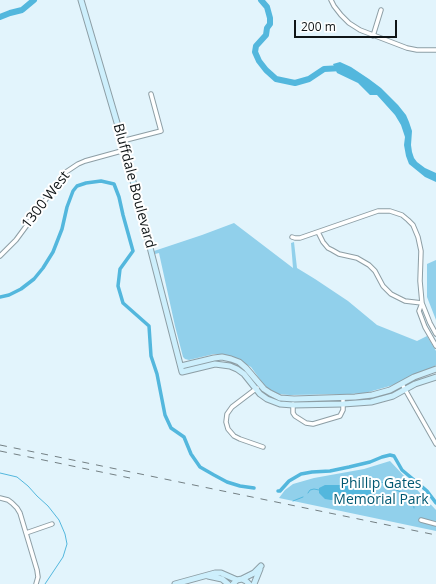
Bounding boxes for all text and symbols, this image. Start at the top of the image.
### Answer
scale bar [296,12,399,38]
text: 200 m [301,18,336,35]
street label: Bluffdale Boulevard [109,122,159,250]
street label: 1300 West [18,168,74,232]
park label: Phillip Gates Memorial Park [333,476,429,508]

